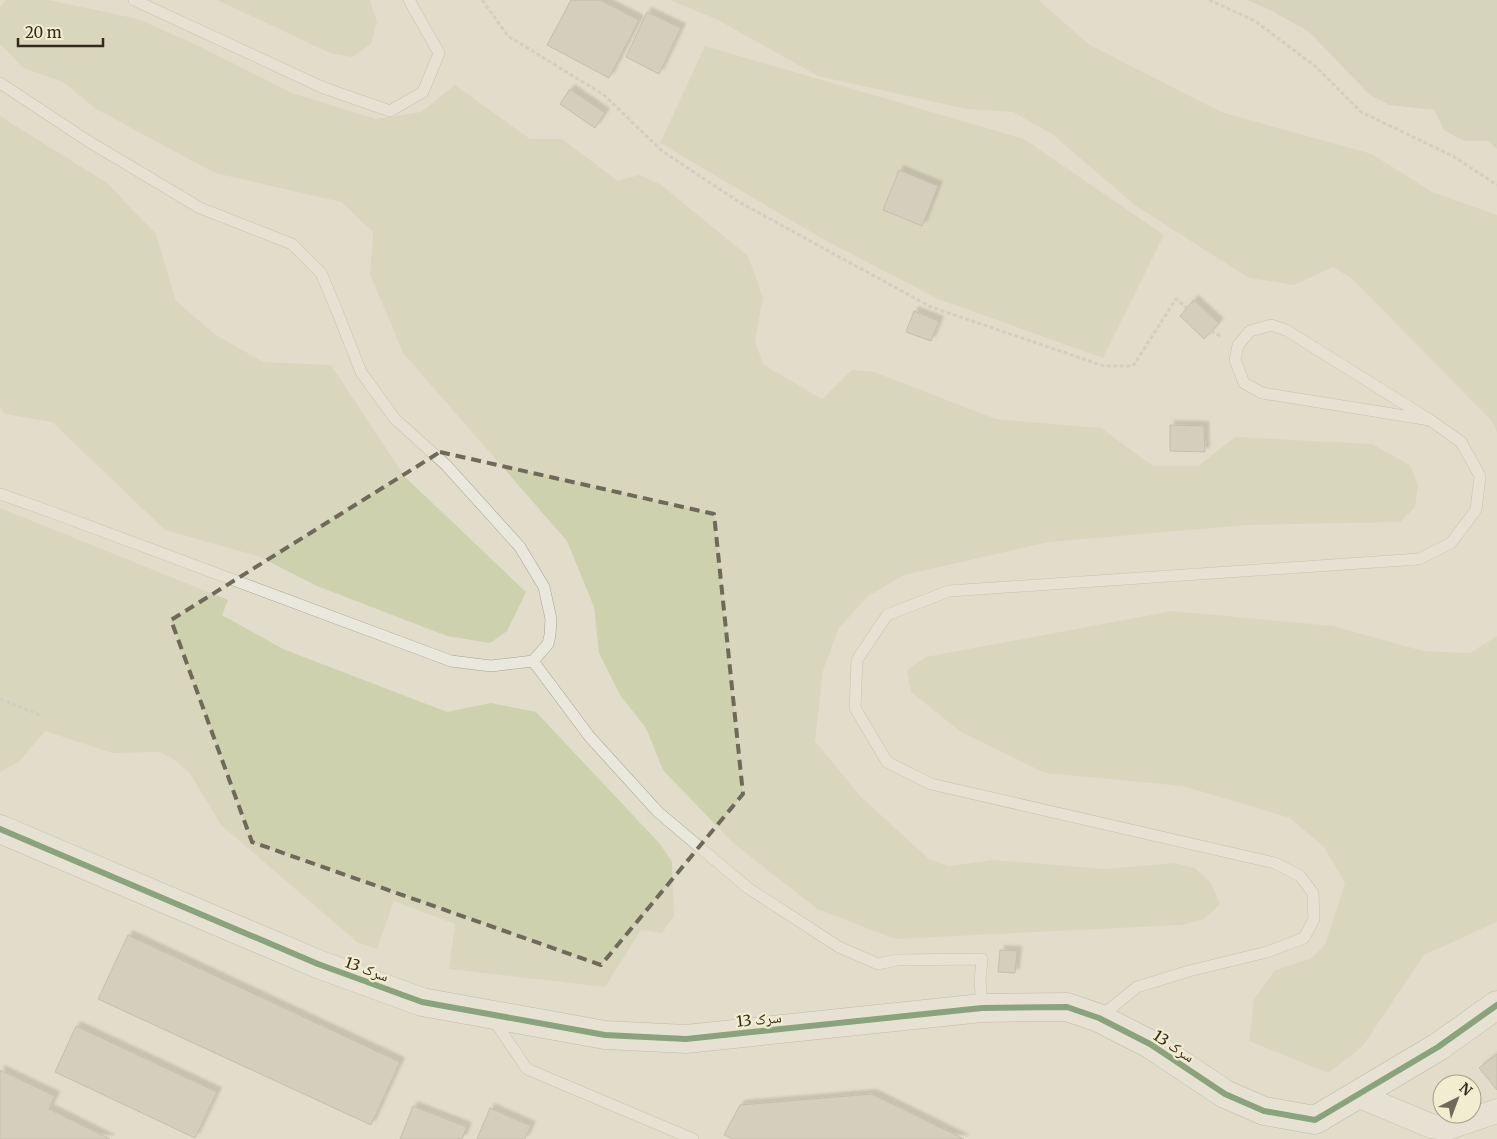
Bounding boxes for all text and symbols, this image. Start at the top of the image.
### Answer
scale bar [18,15,102,47]
text: 20 m [25,23,62,42]
street label: سرک 13 [342,952,392,986]
street label: سرک 13 [735,1007,783,1031]
street label: سرک 13 [1150,1026,1198,1066]
north arrow [1432,1074,1482,1124]
text: N [1456,1079,1476,1100]

